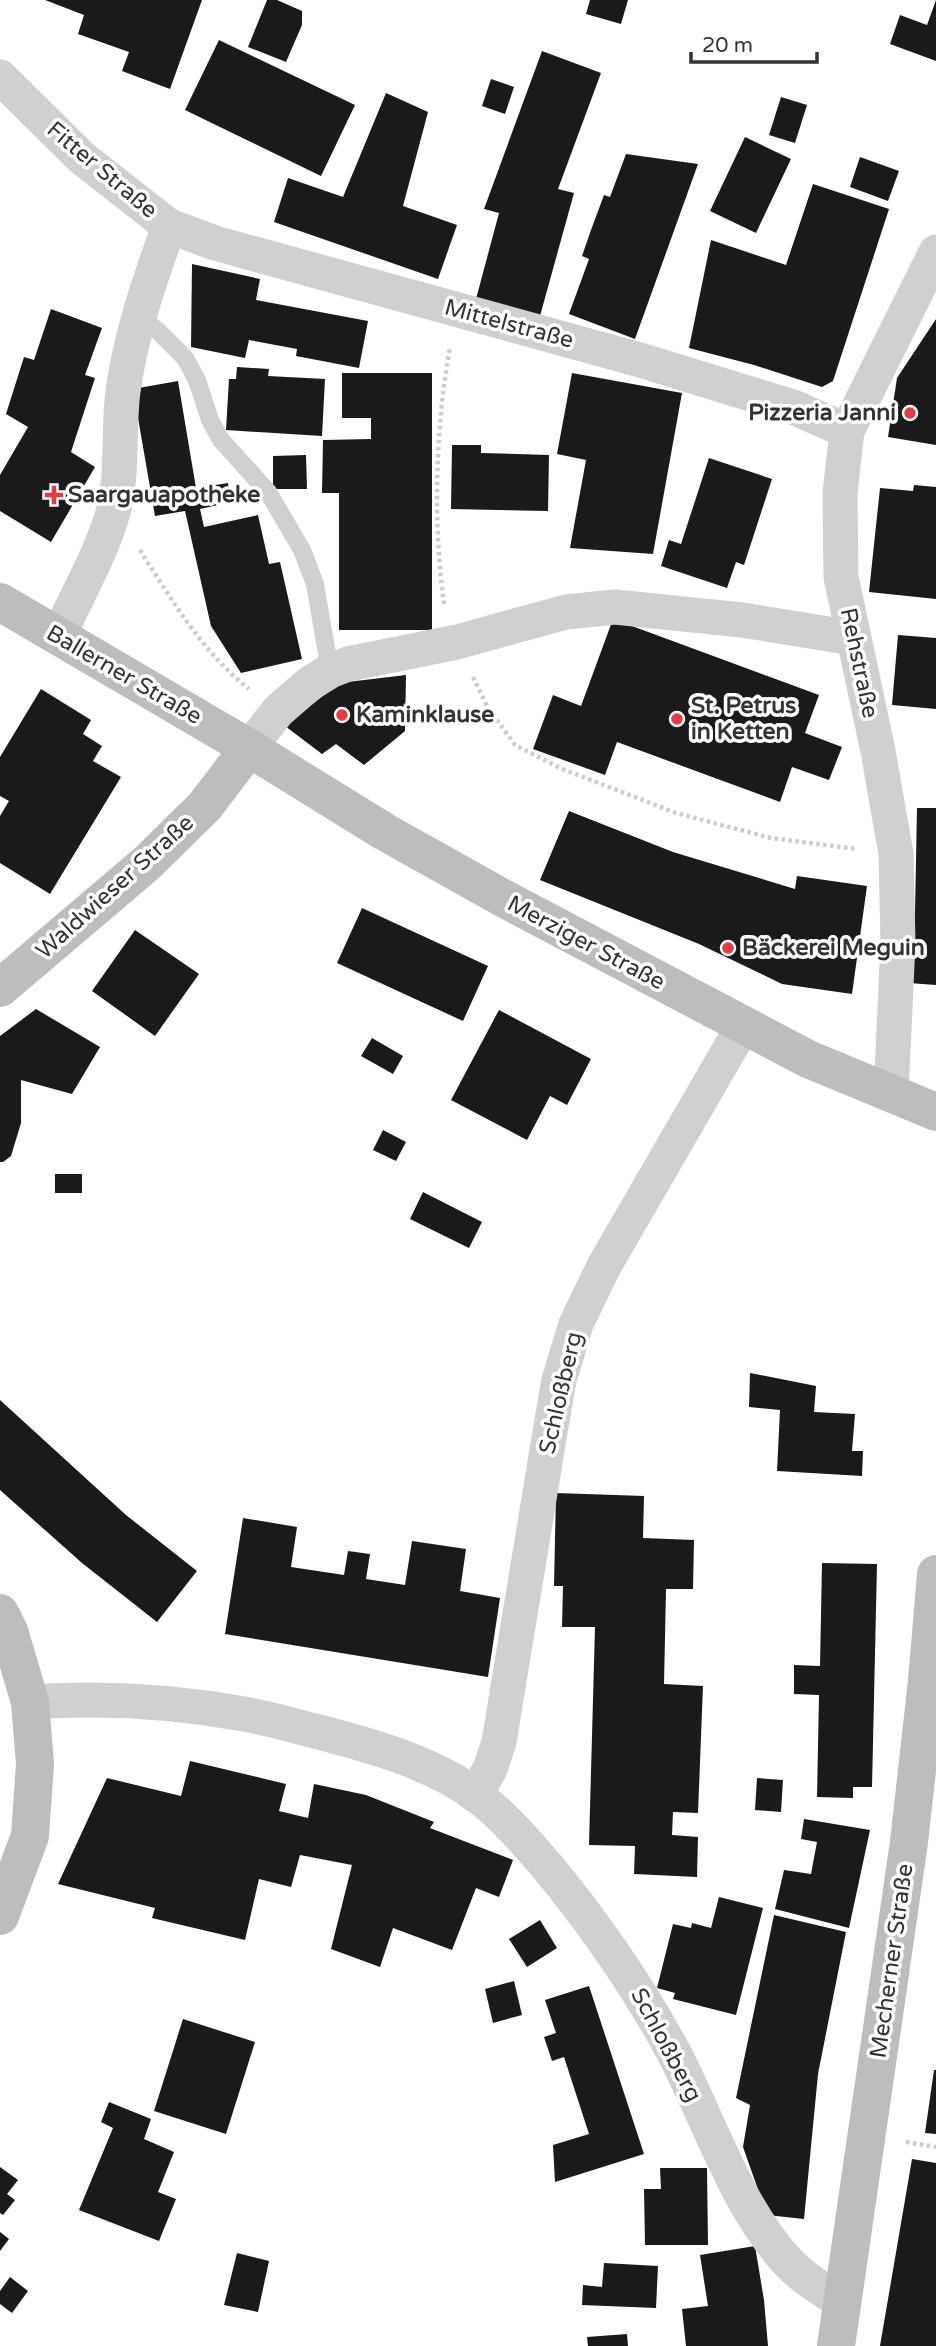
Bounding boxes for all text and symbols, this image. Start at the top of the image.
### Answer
scale bar [691,21,817,65]
text: 20 m [702,33,753,58]
street label: Fitter Straße [41,116,163,224]
street label: Mittelstraße [441,293,577,355]
place label: Pizzeria Janni [748,399,896,427]
marker: Pizzeria Janni [902,405,918,421]
place label: Saargauapotheke [68,481,260,509]
marker: Saargauapotheke [46,487,62,503]
street label: Rehstraße [834,605,884,721]
street label: Ballerner Straße [41,619,207,731]
place label: St. Petrus in Ketten [691,692,796,746]
place label: Kaminklause [356,701,494,729]
marker: Kaminklause [334,707,350,723]
marker: St. Petrus in Ketten [669,711,685,727]
street label: Waldwieser Straße [30,809,200,965]
street label: Merziger Straße [502,890,670,996]
place label: Bäckerei Meguin [742,934,925,962]
marker: Bäckerei Meguin [720,940,736,956]
street label: Schloßberg [533,1329,589,1457]
street label: Mecherner Straße [864,1862,920,2060]
street label: Schloßberg [624,1983,708,2107]

